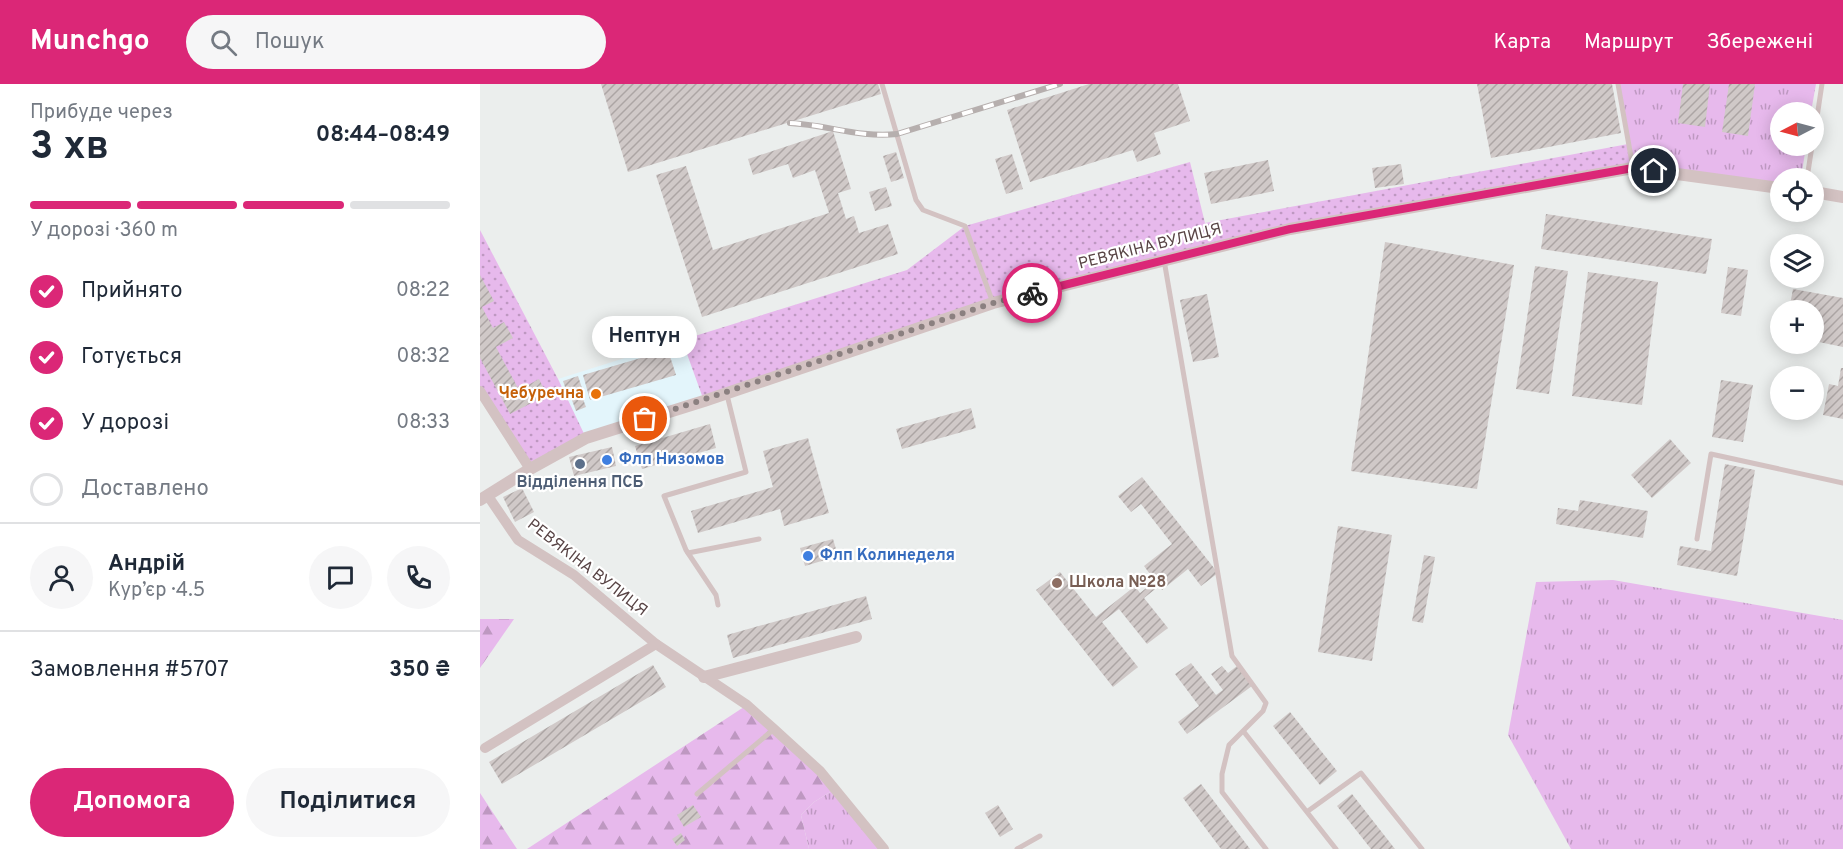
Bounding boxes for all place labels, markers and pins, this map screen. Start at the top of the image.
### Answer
pin [1628,145,1679,196]
callout: Нептун [592,317,698,359]
place label: Чебуречна [498,384,584,404]
marker: Чебуречна [589,387,603,401]
pin [619,393,670,444]
place label: Флп Низомов [619,450,725,470]
marker: Флп Низомов [600,453,614,467]
marker: Відділення ПСБ [573,457,587,471]
place label: Відділення ПСБ [517,473,644,493]
place label: Флп Колинеделя [820,546,955,566]
marker: Флп Колинеделя [801,549,815,563]
place label: Школа №28 [1069,573,1166,593]
marker: Школа №28 [1050,576,1064,590]

